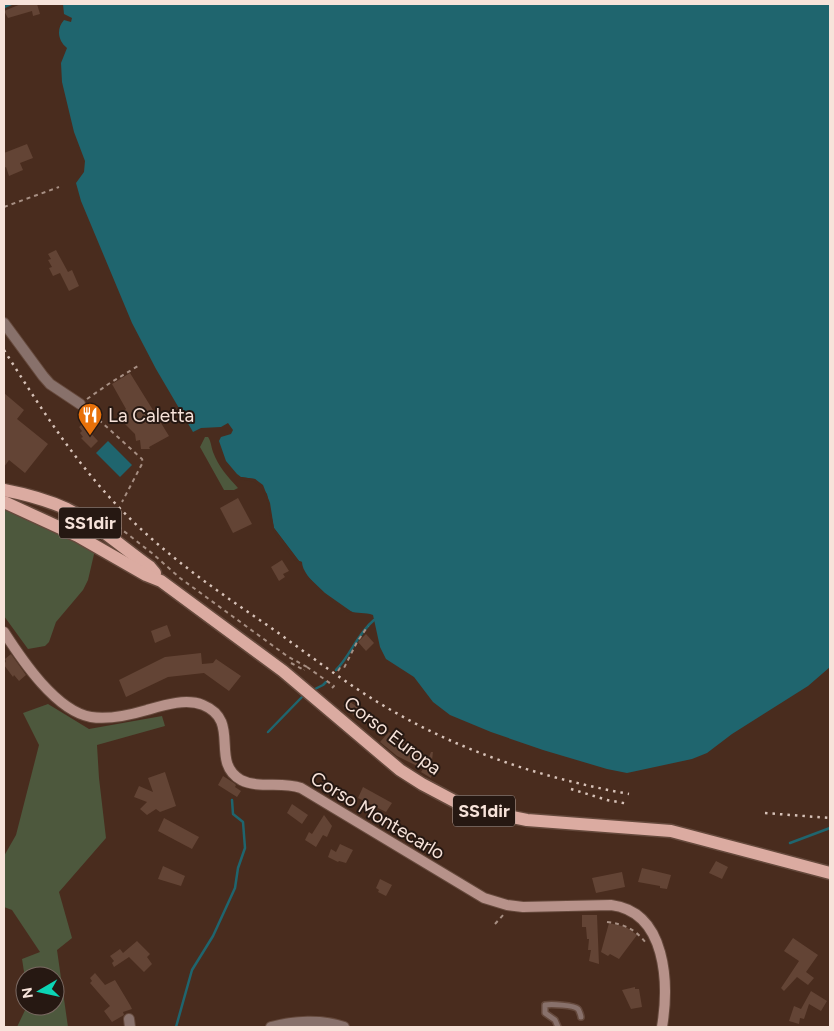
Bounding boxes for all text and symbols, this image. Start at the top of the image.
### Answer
restaurant icon: La Caletta [77,402,103,436]
place label: La Caletta [108,404,194,427]
road number: SS1dir [59,508,121,538]
street label: Corso Europa [339,691,446,779]
street label: Corso Montecarlo [306,766,449,865]
road number: SS1dir [453,796,515,826]
north arrow [15,966,65,1016]
text: N [18,986,37,1000]

